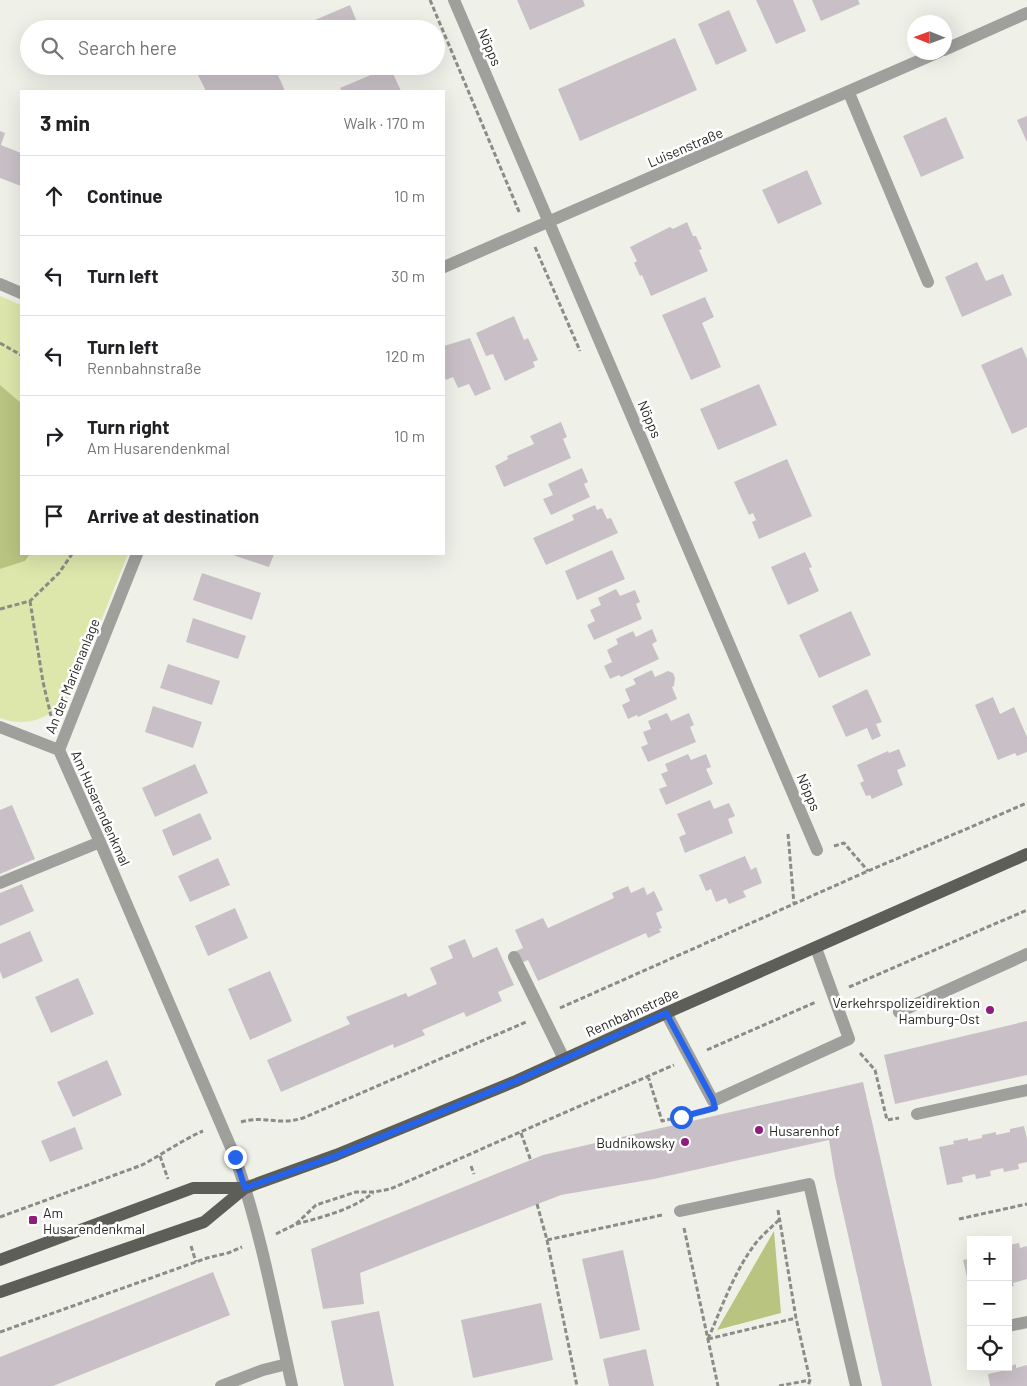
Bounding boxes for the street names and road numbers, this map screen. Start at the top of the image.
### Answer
street label: Nöpps [475,26,506,69]
street label: Luisenstraße [645,124,725,170]
street label: Nöpps [635,398,666,441]
street label: An der Marienanlage [41,616,103,736]
street label: Am Husarendenkmal [68,747,134,869]
street label: Nöpps [794,771,825,814]
street label: Rennbahnstraße [583,984,681,1040]

